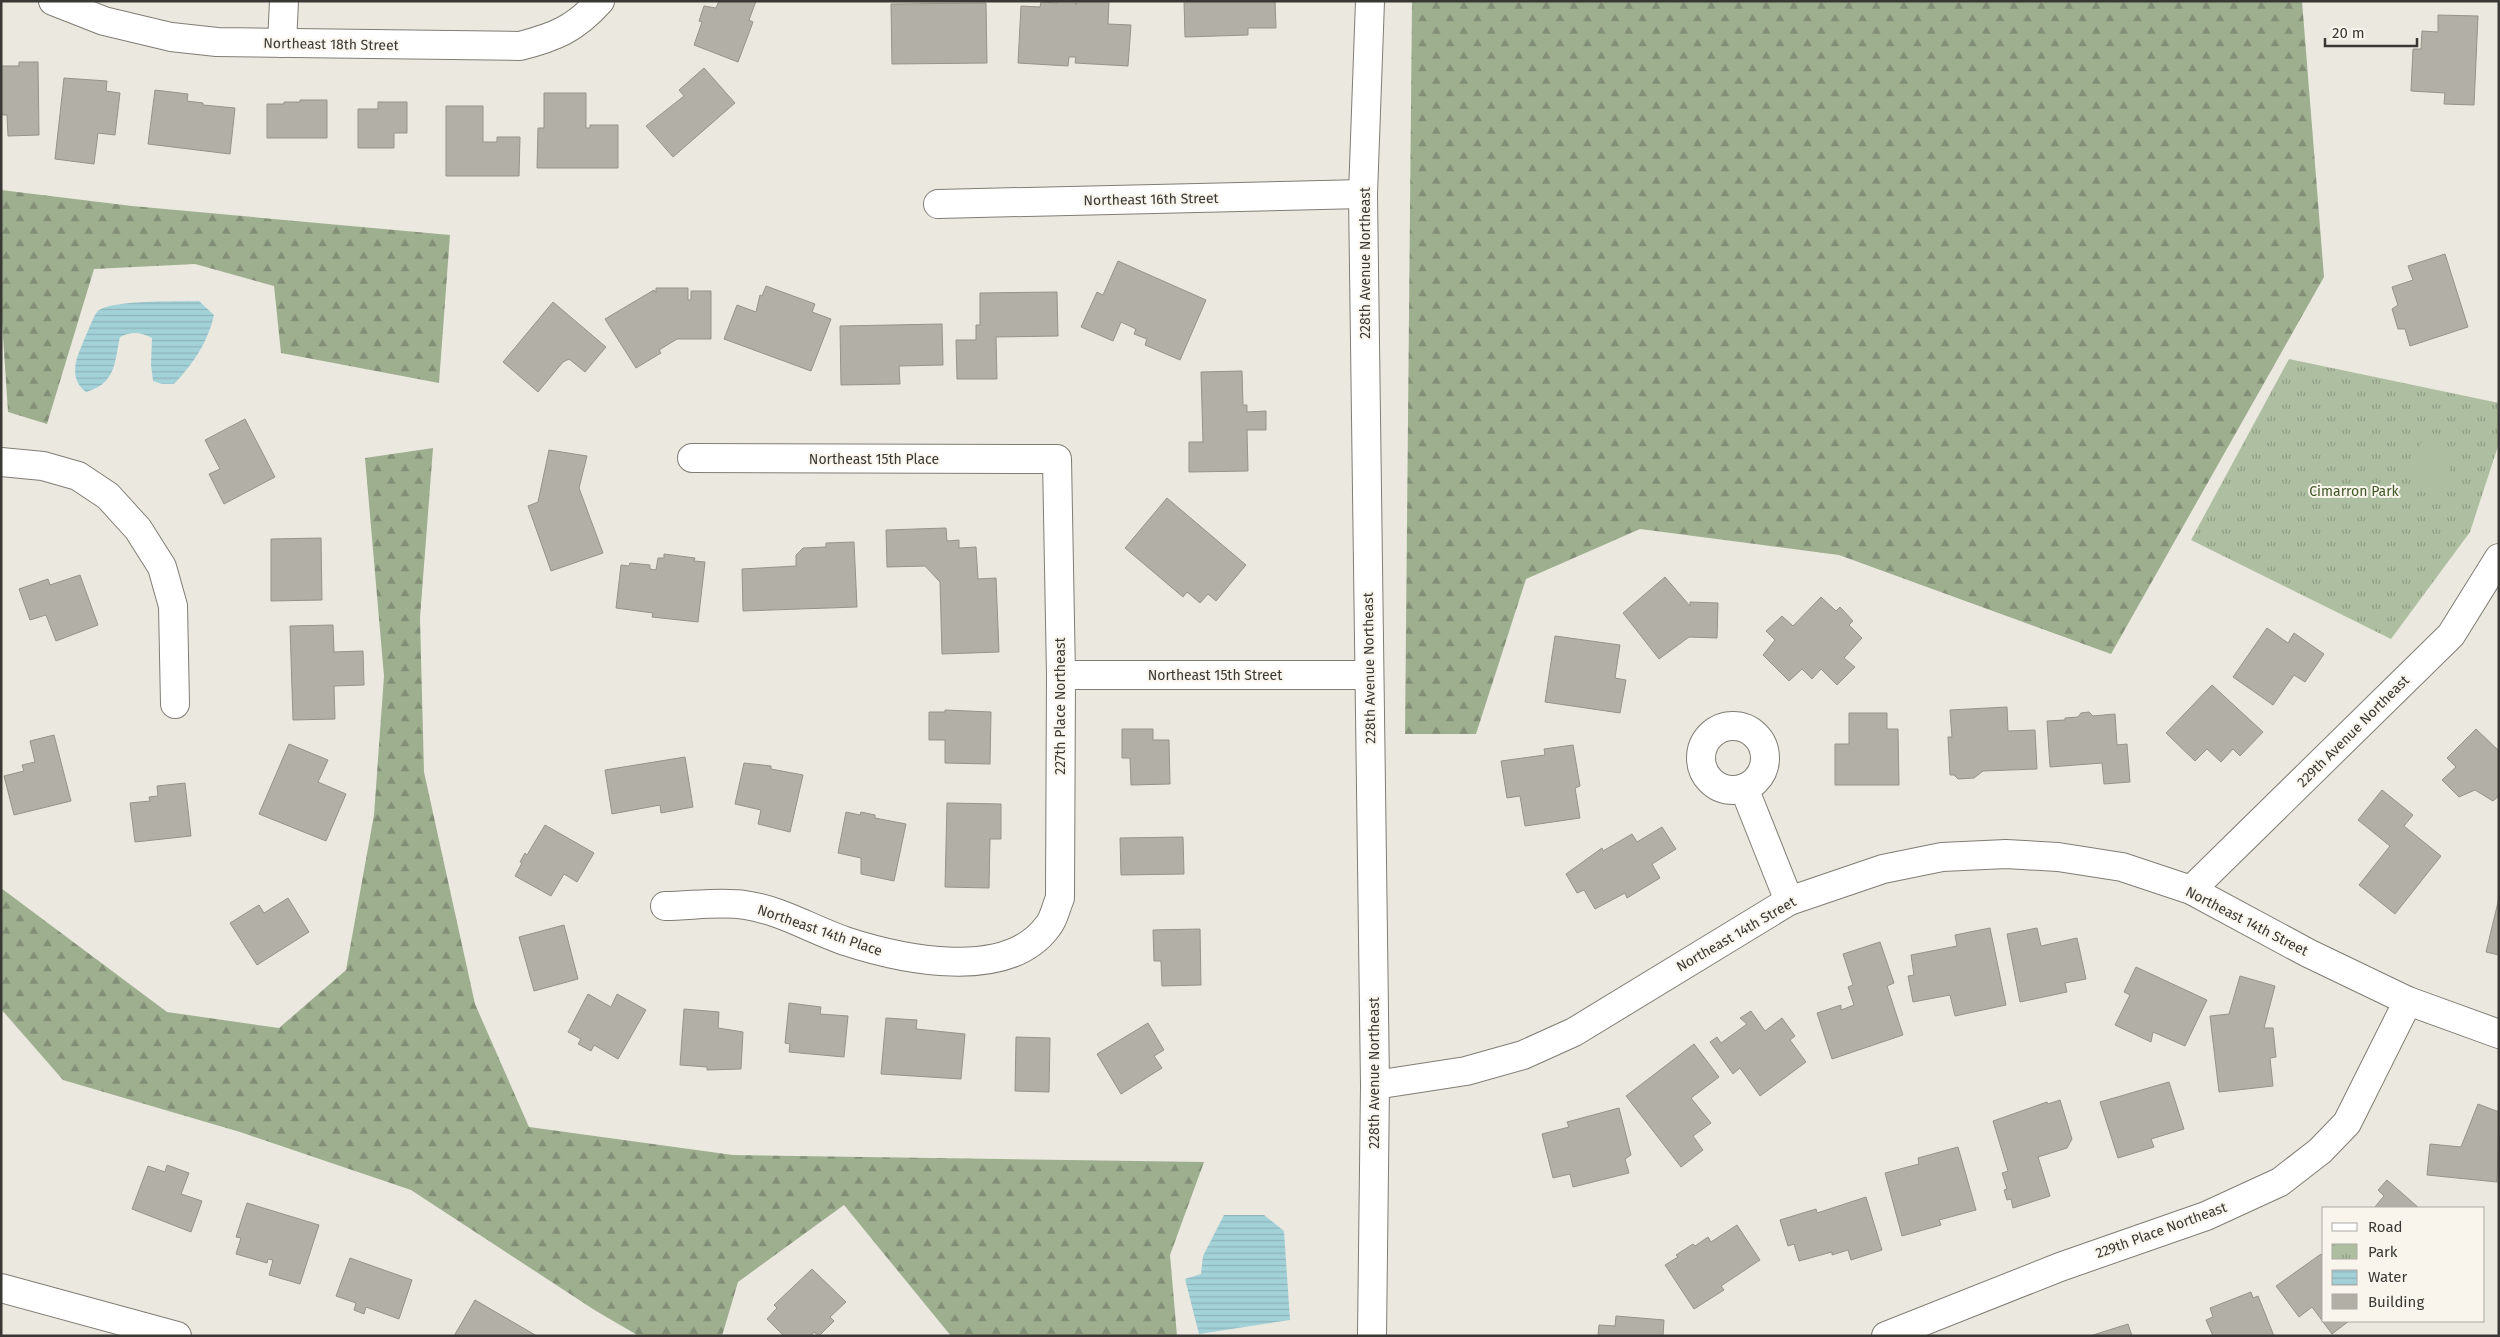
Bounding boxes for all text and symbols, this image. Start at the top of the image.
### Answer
scale bar [2325,15,2418,47]
text: 20 m [2332,24,2365,42]
street label: Northeast 18th Street [263,35,400,54]
street label: 228th Avenue Northeast [1357,186,1374,339]
street label: Northeast 16th Street [1083,190,1220,209]
street label: Northeast 15th Place [809,451,939,468]
park label: Cimarron Park [2309,483,2400,500]
street label: 228th Avenue Northeast [1360,591,1379,744]
street label: 227th Place Northeast [1052,636,1069,775]
street label: Northeast 15th Street [1148,667,1283,684]
street label: 229th Avenue Northeast [2294,671,2413,791]
street label: Northeast 14th Street [2183,883,2312,960]
street label: Northeast 14th Street [1673,893,1800,976]
street label: Northeast 14th Place [755,901,884,960]
street label: 228th Avenue Northeast [1366,996,1383,1149]
street label: 229th Place Northeast [2093,1198,2230,1262]
legend [2322,1207,2485,1322]
text: Road [2368,1218,2403,1236]
text: Park [2368,1243,2398,1261]
text: Water [2368,1268,2407,1286]
text: Building [2368,1293,2424,1311]

